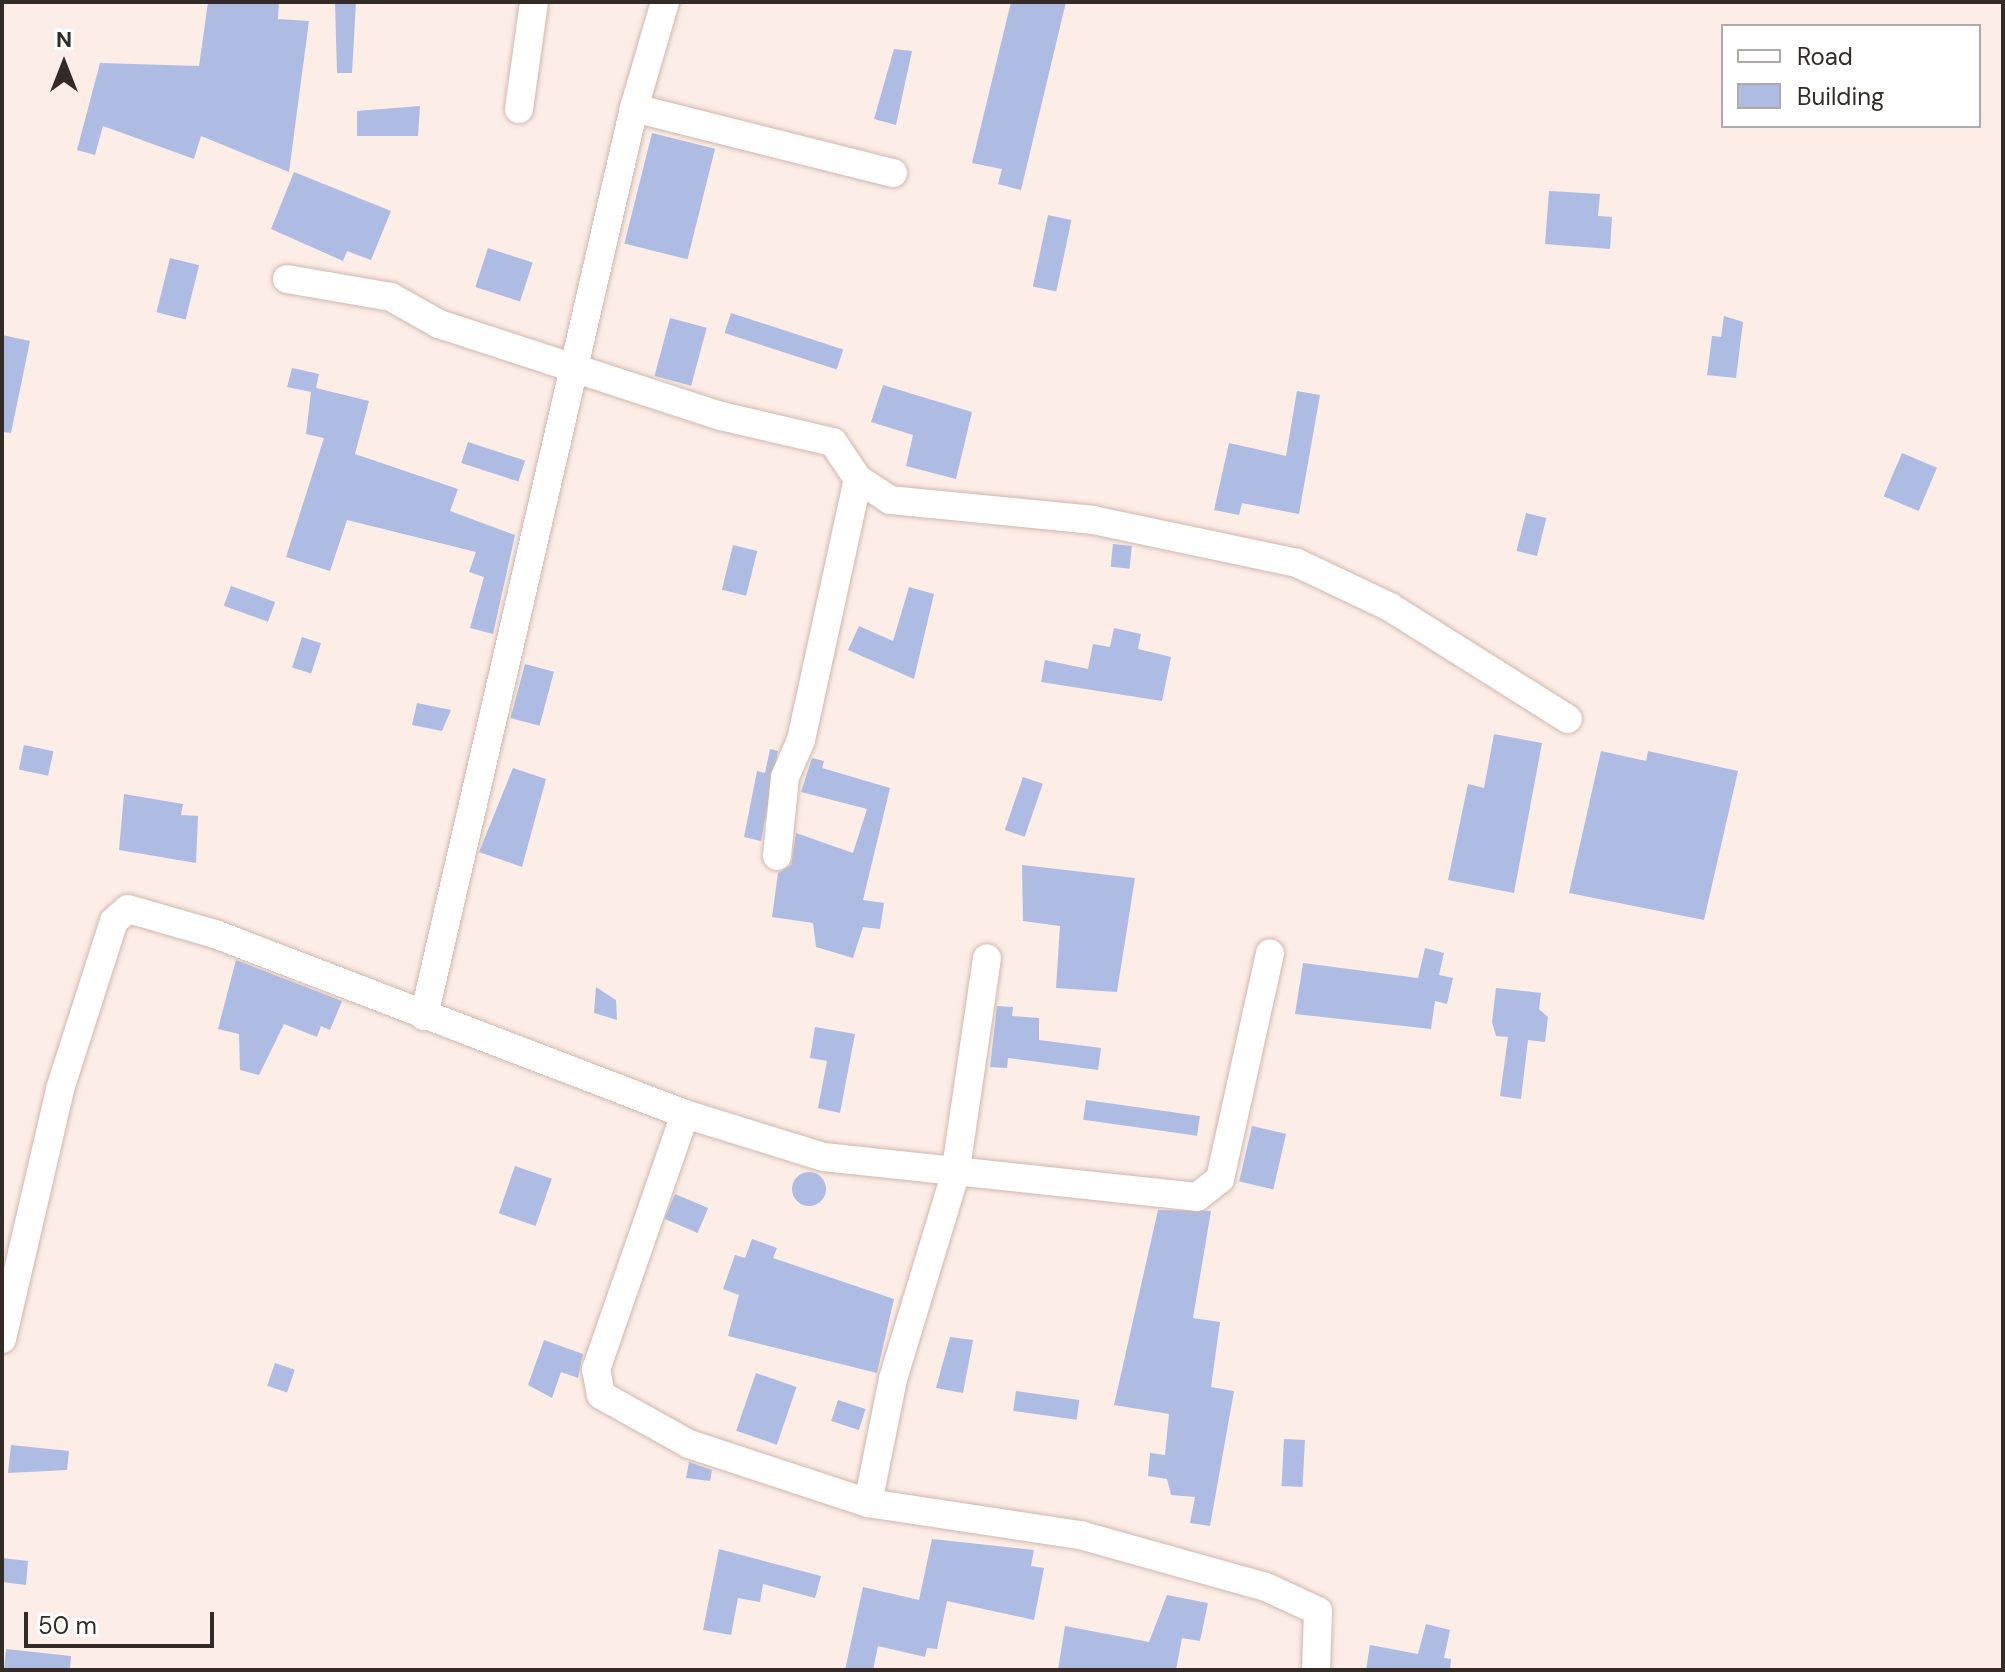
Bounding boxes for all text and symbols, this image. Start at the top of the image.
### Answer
north arrow [24,24,104,104]
legend [1721,24,1981,128]
text: N [56,25,72,54]
text: Road [1797,41,1853,72]
text: Building [1797,81,1884,112]
scale bar [28,1596,218,1646]
text: 50 m [38,1610,97,1641]

